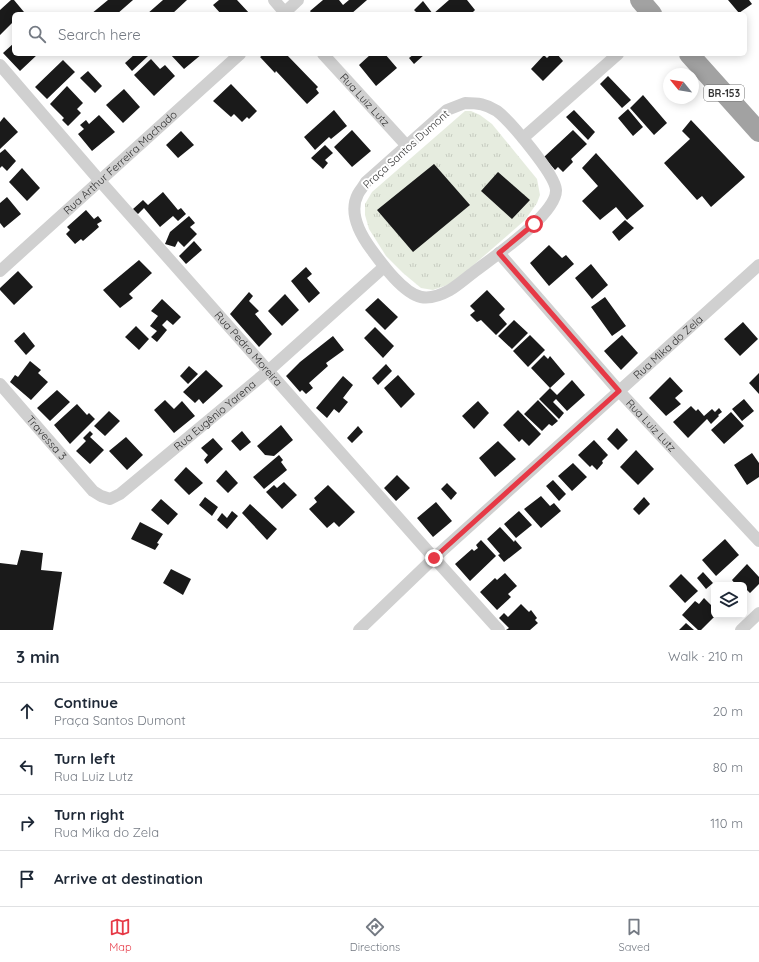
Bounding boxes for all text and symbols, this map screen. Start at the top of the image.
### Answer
search box [12,12,747,56]
icon: search [26,23,48,45]
text: Search here [58,25,141,44]
north arrow [663,68,699,104]
street label: Rua Luiz Lutz [337,70,393,129]
road number: BR-153 [704,85,744,101]
street label: Praça Santos Dumont [360,106,452,191]
street label: Rua Arthur Ferreira Machado [60,107,180,217]
route start [525,215,543,233]
street label: Rua Pedro Moreira [212,308,285,389]
street label: Rua Mika do Zela [630,312,706,382]
street label: Rua Eugênio Yarena [171,377,259,453]
street label: Rua Luiz Lutz [623,396,679,455]
street label: Travessa 3 [23,412,70,463]
route end [425,549,443,567]
map controls [711,582,747,618]
button: layers [711,582,747,618]
text: 3 min [16,646,60,667]
text: Walk · 210 m [668,648,743,664]
text: Continue [54,693,118,712]
icon: ahead [16,700,38,722]
text: 20 m [713,703,743,719]
text: Praça Santos Dumont [54,712,186,728]
text: Turn left [54,749,116,768]
icon: left [16,756,38,778]
text: 80 m [713,759,743,775]
text: Rua Luiz Lutz [54,768,133,784]
text: Turn right [54,805,125,824]
icon: right [16,812,38,834]
text: 110 m [710,815,743,831]
text: Rua Mika do Zela [54,824,159,840]
icon: arrive [16,868,38,890]
text: Arrive at destination [54,869,203,888]
tab: Map [109,916,132,954]
tab: Directions [350,916,400,954]
tab: Saved [618,916,650,954]

